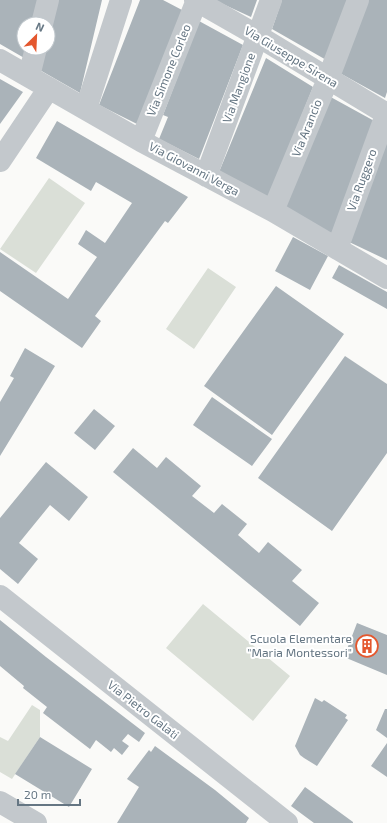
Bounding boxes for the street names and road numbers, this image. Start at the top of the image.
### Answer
street label: Via Simone Corleo [143,21,193,118]
street label: Via Giuseppe Sirena [242,23,341,90]
street label: Via Mangione [219,51,257,125]
street label: Via Arancio [288,97,324,158]
street label: Via Giovanni Verga [147,138,242,198]
street label: Via Ruggero [343,147,379,213]
street label: Via Pietro Galati [105,677,182,741]

